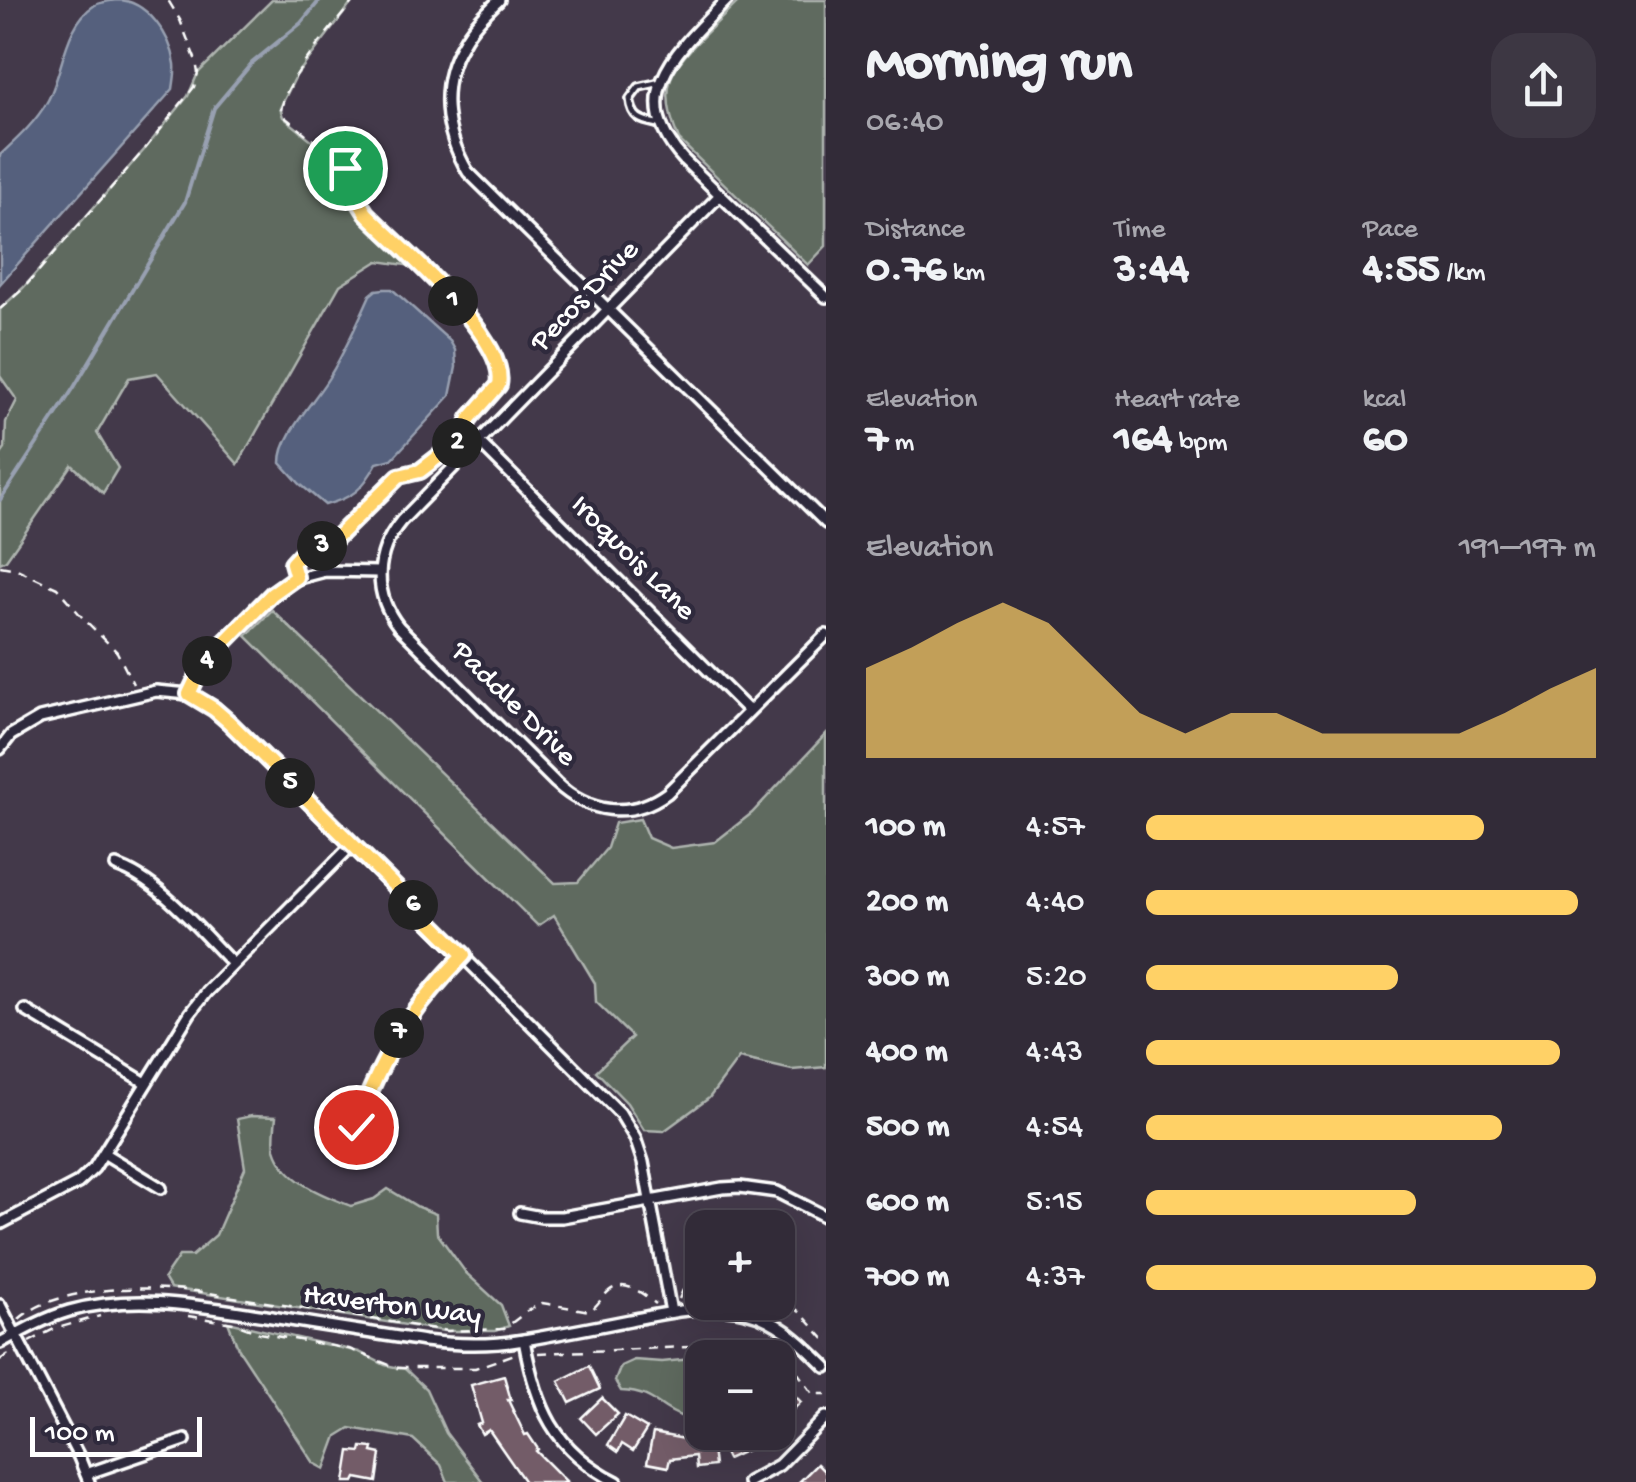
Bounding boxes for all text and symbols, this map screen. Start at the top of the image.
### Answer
button: share [1491,33,1596,138]
text: Morning run [866,34,1132,98]
text: 06:40 [866,104,944,142]
pin [303,126,388,211]
icon: arrive [318,141,373,196]
text: Distance [866,214,965,247]
text: Time [1114,214,1166,247]
text: Pace [1363,214,1418,247]
street label: Pecos Drive [524,234,648,361]
text: 0.76 [866,247,946,296]
text: 3:44 [1114,247,1189,296]
text: 4:55 [1363,247,1440,296]
text: km [946,257,985,290]
text: /km [1440,257,1486,290]
pin: 1 [428,276,478,326]
text: 1 [447,284,459,317]
text: Elevation [866,384,977,417]
text: Heart rate [1114,384,1240,417]
text: kcal [1363,384,1406,417]
text: 7 [866,417,888,466]
text: 164 [1114,417,1172,466]
text: 60 [1363,417,1408,466]
pin: 2 [432,418,482,468]
text: 2 [450,426,464,459]
text: m [888,427,914,460]
text: bpm [1172,427,1228,460]
street label: Iroquois Lane [562,489,702,629]
pin: 3 [297,521,347,571]
text: 3 [315,529,329,562]
text: Elevation [866,530,993,568]
text: 191–197 m [1459,530,1596,568]
street label: Paddle Drive [442,634,583,775]
pin: 4 [182,636,232,686]
text: 4 [200,644,214,677]
pin: 5 [265,758,315,808]
text: 5 [283,766,297,799]
text: 100 m [866,809,946,847]
text: 4:57 [1026,809,1085,847]
pin: 6 [388,880,438,930]
text: 200 m [866,884,948,922]
text: 4:40 [1026,884,1085,922]
text: 6 [406,888,420,921]
text: 300 m [866,959,949,997]
text: 5:20 [1026,959,1087,997]
pin: 7 [374,1008,424,1058]
text: 7 [392,1016,406,1049]
text: 400 m [866,1034,948,1072]
text: 4:43 [1026,1034,1083,1072]
pin [314,1085,399,1170]
icon: check [329,1100,384,1155]
text: 500 m [866,1109,949,1147]
text: 4:54 [1026,1109,1083,1147]
text: 600 m [866,1184,949,1222]
text: 5:15 [1026,1184,1083,1222]
map controls [685,1210,795,1450]
button: + [685,1210,795,1320]
text: 700 m [866,1259,949,1297]
text: 4:37 [1026,1259,1084,1297]
street label: Haverton Way [301,1279,483,1335]
button: − [685,1340,795,1450]
scale bar [30,1412,202,1456]
text: 100 m [45,1418,115,1451]

